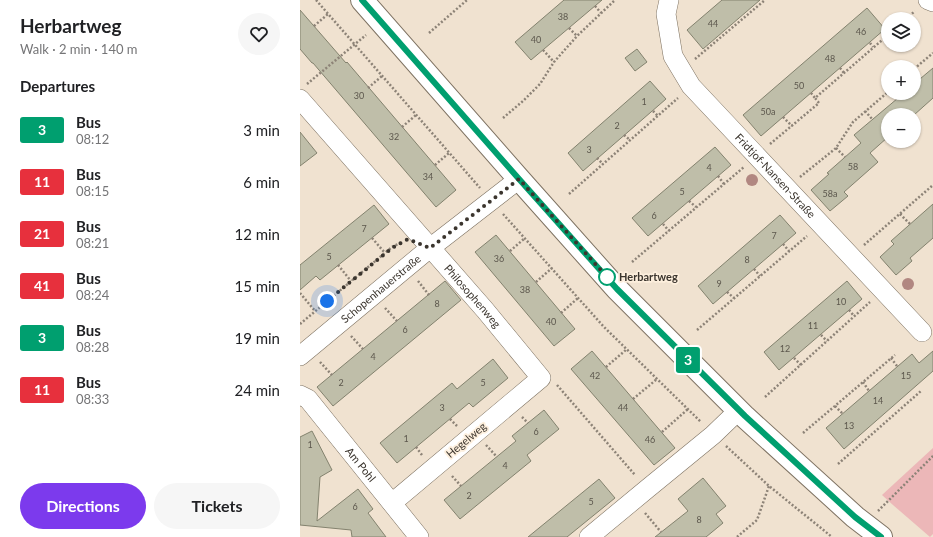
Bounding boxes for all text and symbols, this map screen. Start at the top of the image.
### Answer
house number: 38 [558,11,568,22]
map controls [881,12,921,148]
button: layers [881,12,921,52]
button: heart [238,13,280,55]
text: Herbartweg [20,14,121,37]
house number: 44 [708,18,718,29]
house number: 46 [856,26,866,37]
house number: 40 [531,34,541,45]
text: Walk · 2 min · 140 m [20,41,138,57]
house number: 48 [825,53,835,64]
button: + [881,60,921,100]
text: Departures [20,77,95,95]
house number: 50 [794,80,804,91]
house number: 30 [354,90,364,101]
house number: 1 [641,96,647,107]
house number: 50a [761,106,775,117]
button: − [881,108,921,148]
text: Bus [76,113,101,131]
house number: 2 [614,120,620,131]
text: 3 [38,121,46,138]
text: 3 min [243,121,280,139]
street label: Fridtjof-Nansen-Straße [733,130,819,220]
text: 08:12 [76,131,109,147]
house number: 32 [389,131,399,142]
house number: 3 [586,144,592,155]
house number: 58 [848,161,858,172]
house number: 4 [706,162,712,173]
text: Bus [76,165,101,183]
house number: 34 [423,171,433,182]
text: 11 [34,173,50,190]
text: 6 min [243,173,280,191]
text: 08:15 [76,183,109,199]
house number: 5 [679,186,685,197]
house number: 58a [823,188,837,199]
house number: 6 [651,210,657,221]
text: Bus [76,217,101,235]
house number: 7 [361,223,367,234]
text: 21 [34,225,50,242]
text: 12 min [234,225,280,243]
house number: 7 [771,230,777,241]
text: 08:21 [76,235,109,251]
house number: 5 [326,251,332,262]
street label: Schopenhauerstraße [338,252,423,325]
house number: 36 [494,253,504,264]
house number: 8 [744,254,750,265]
street label: Philosophenweg [442,261,504,330]
marker: Herbartweg [598,268,616,286]
text: Bus [76,269,101,287]
place label: Herbartweg [619,270,678,283]
text: 41 [34,277,50,294]
text: 15 min [234,277,280,295]
house number: 9 [716,278,722,289]
house number: 38 [520,284,530,295]
text: 08:24 [76,287,109,303]
your location [317,291,337,311]
house number: 10 [836,296,846,307]
house number: 8 [434,298,440,309]
house number: 40 [546,316,556,327]
house number: 11 [808,320,818,331]
text: Bus [76,321,101,339]
house number: 6 [402,324,408,335]
text: 3 [38,329,46,346]
text: 19 min [234,329,280,347]
text: 08:28 [76,339,109,355]
house number: 12 [780,343,790,354]
line badge: 3 [675,347,701,373]
house number: 4 [370,351,376,362]
text: 3 [684,351,692,368]
house number: 42 [590,370,600,381]
house number: 15 [901,370,911,381]
text: Bus [76,373,101,391]
house number: 2 [338,377,344,388]
house number: 5 [480,377,486,388]
text: 11 [34,381,50,398]
text: 24 min [234,381,280,399]
text: 08:33 [76,391,109,407]
house number: 14 [873,395,883,406]
house number: 3 [439,402,445,413]
house number: 44 [618,402,628,413]
street label: Hegelweg [443,419,489,460]
house number: 13 [844,420,854,431]
house number: 6 [533,426,539,437]
house number: 1 [403,433,409,444]
house number: 46 [645,434,655,445]
house number: 1 [307,439,313,450]
street label: Am Pohl [343,444,379,484]
house number: 4 [502,460,508,471]
button: Directions [20,483,146,529]
button: Tickets [154,483,280,529]
house number: 2 [466,490,472,501]
house number: 5 [588,496,594,507]
house number: 6 [352,501,358,512]
house number: 8 [696,514,702,525]

